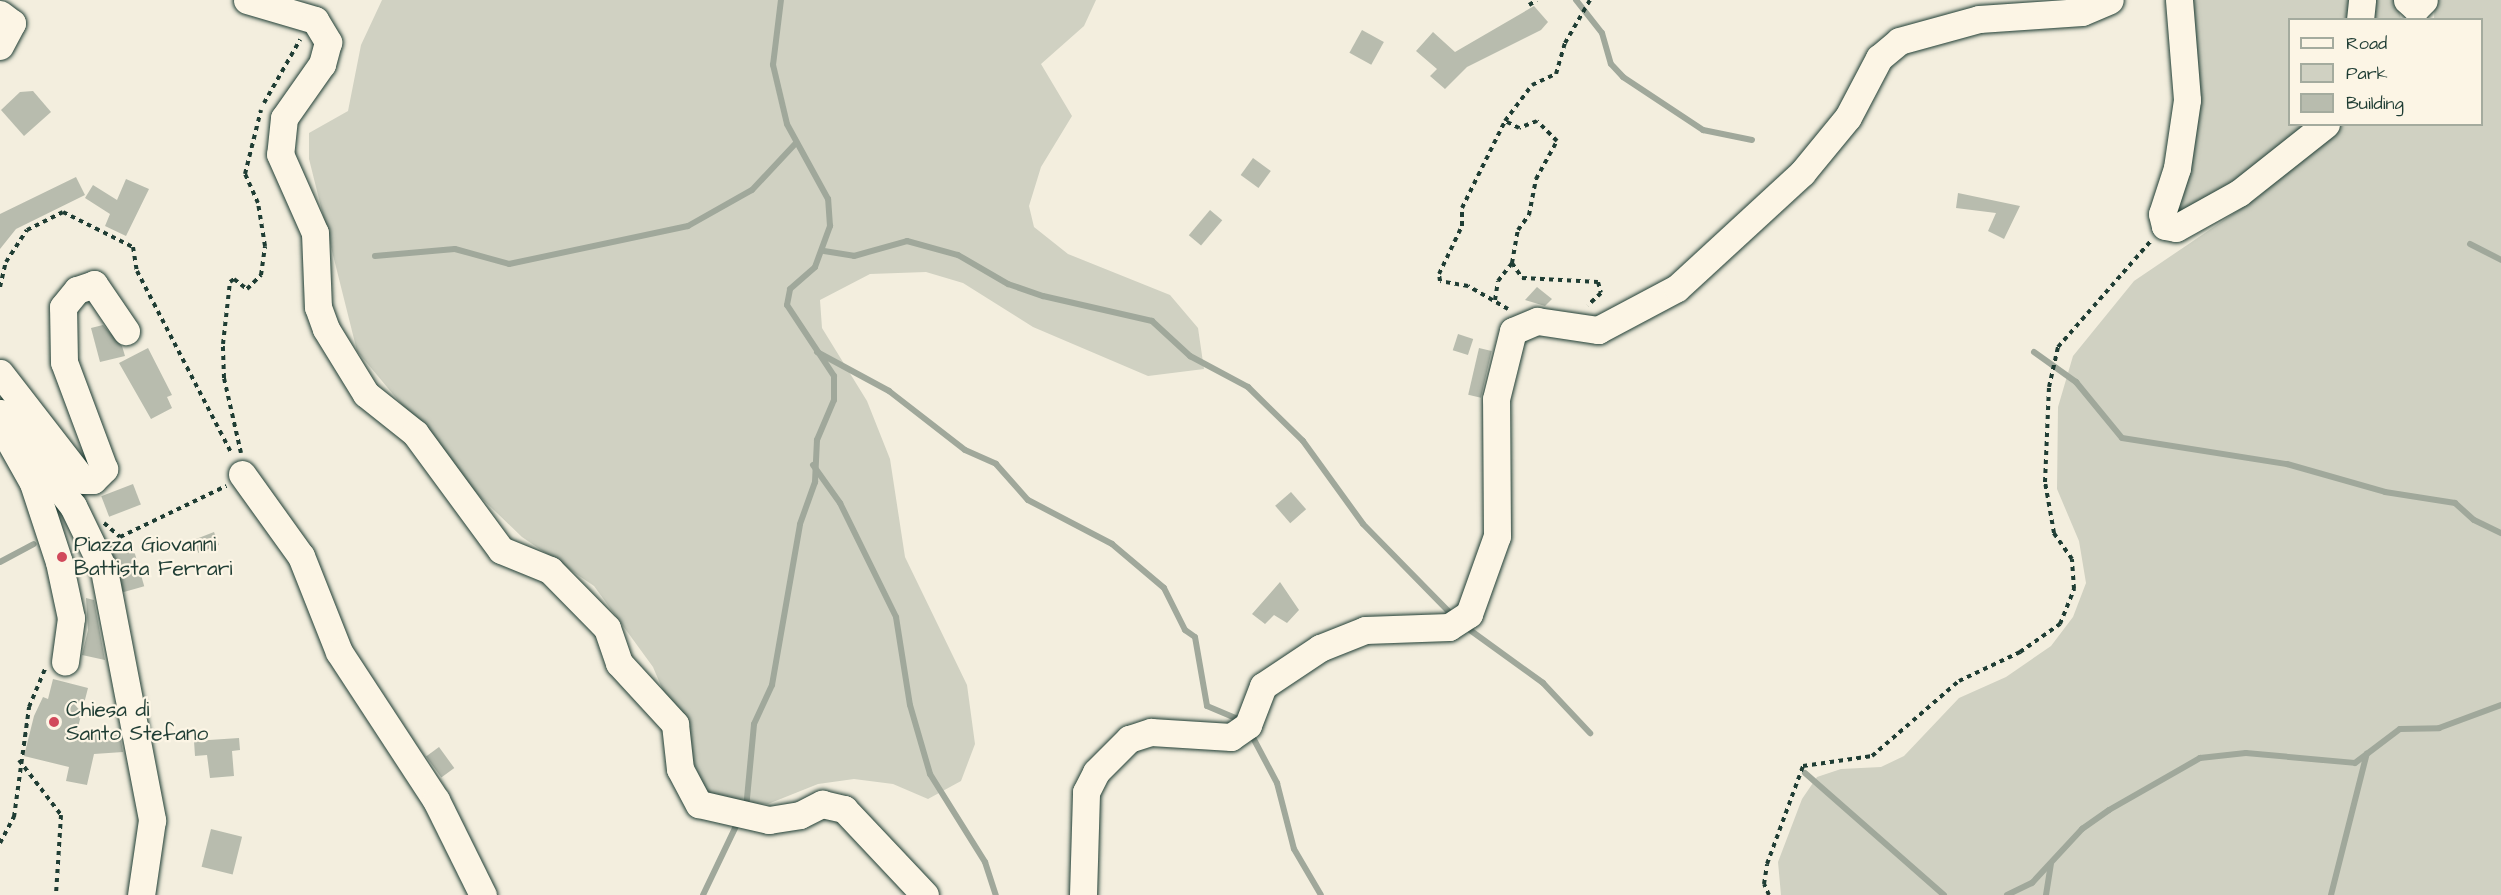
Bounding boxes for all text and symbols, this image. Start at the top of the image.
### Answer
legend [2288,18,2483,126]
text: Road [2346,31,2387,56]
text: Park [2346,61,2388,86]
text: Building [2346,91,2404,116]
place label: Piazza Giovanni Battista Ferrari [74,532,232,582]
marker: Piazza Giovanni Battista Ferrari [55,550,69,564]
place label: Chiesa di Santo Stefano [66,697,208,747]
marker: Chiesa di Santo Stefano [47,715,61,729]

